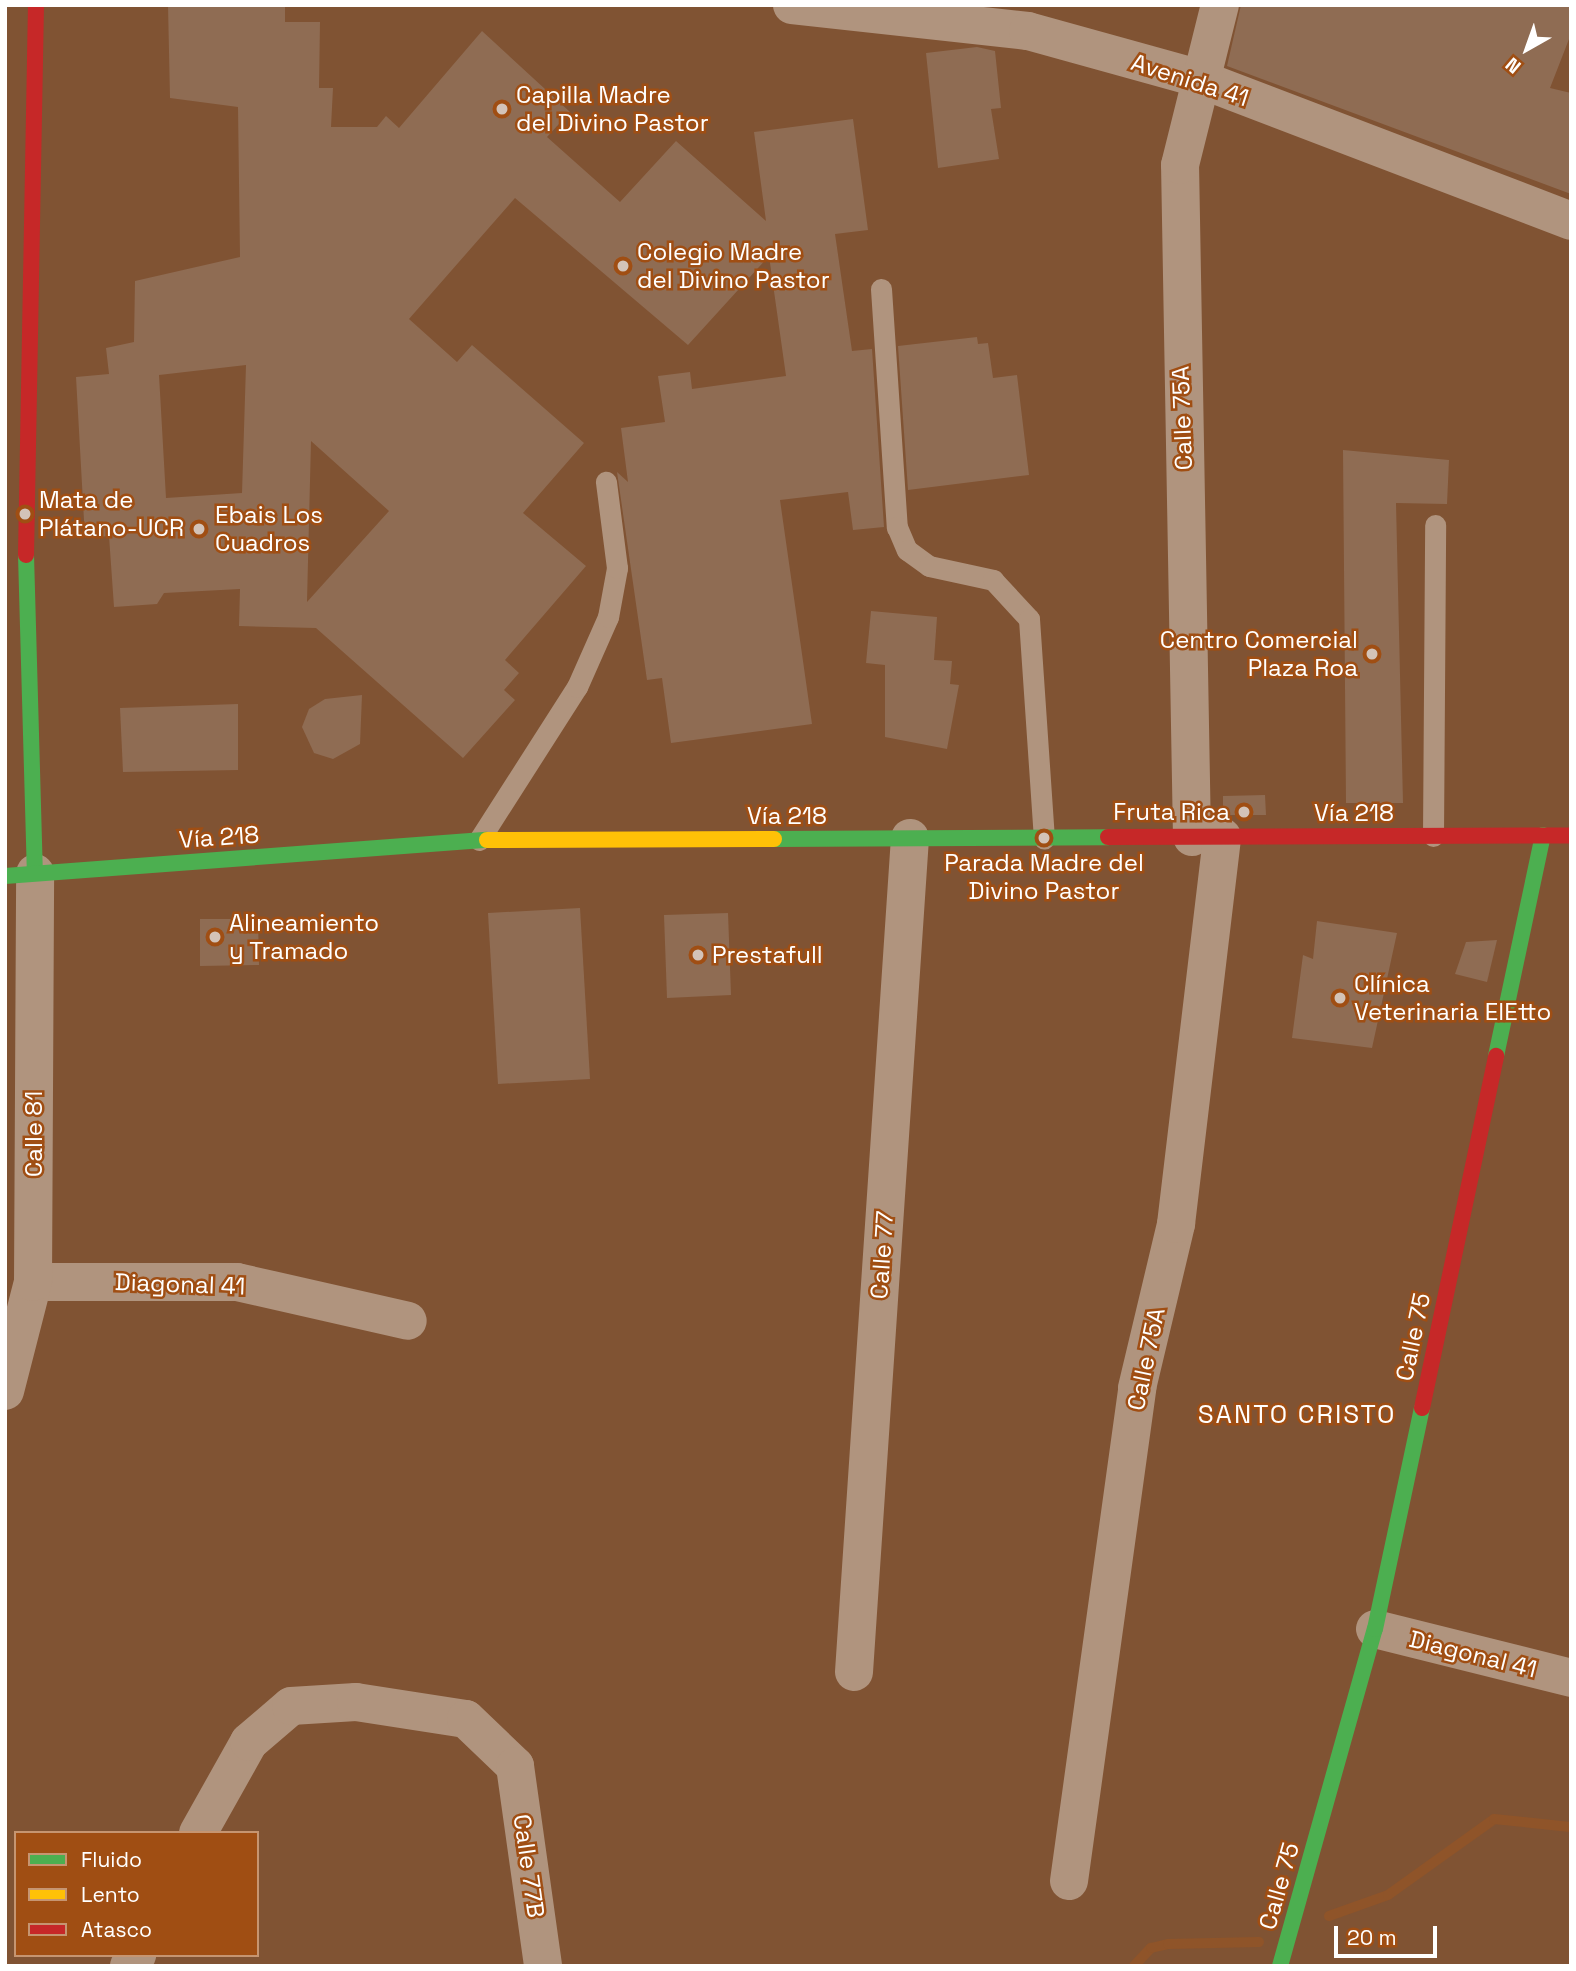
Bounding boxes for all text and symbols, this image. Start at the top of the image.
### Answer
north arrow [1492,14,1562,84]
street label: Avenida 41 [1128,47,1252,113]
text: N [1500,52,1526,79]
place label: Capilla Madre del Divino Pastor [516,81,709,137]
marker: Capilla Madre del Divino Pastor [494,101,510,117]
place label: Colegio Madre del Divino Pastor [637,238,830,294]
marker: Colegio Madre del Divino Pastor [615,258,631,274]
street label: Calle 75A [1166,365,1198,471]
place label: Mata de Plátano-UCR [39,486,184,542]
place label: Ebais Los Cuadros [215,501,323,557]
marker: Mata de Plátano-UCR [17,506,33,522]
marker: Ebais Los Cuadros [189,519,209,539]
place label: Centro Comercial Plaza Roa [1160,626,1358,682]
marker: Centro Comercial Plaza Roa [1364,646,1380,662]
place label: Fruta Rica [1113,798,1230,826]
street label: Vía 218 [1314,799,1394,827]
street label: Vía 218 [747,802,827,830]
marker: Fruta Rica [1236,804,1252,820]
street label: Vía 218 [178,820,260,854]
marker: Parada Madre del Divino Pastor [1036,830,1052,846]
place label: Parada Madre del Divino Pastor [944,849,1144,905]
place label: Alineamiento y Tramado [229,909,379,965]
marker: Alineamiento y Tramado [207,929,223,945]
place label: Prestafull [712,941,823,969]
marker: Prestafull [690,947,706,963]
place label: Clínica Veterinaria ElEtto [1354,970,1551,1026]
marker: Clínica Veterinaria ElEtto [1332,990,1348,1006]
street label: Calle 81 [20,1091,48,1177]
street label: Calle 77 [865,1210,899,1300]
street label: Diagonal 41 [114,1267,246,1301]
street label: Calle 75 [1390,1290,1436,1384]
street label: Calle 75A [1121,1305,1171,1413]
district label: SANTO CRISTO [1199,1399,1395,1431]
street label: Diagonal 41 [1406,1624,1540,1684]
street label: Calle 77B [507,1812,551,1920]
legend [14,1831,259,1957]
street label: Calle 75 [1253,1839,1305,1933]
text: Fluido [81,1846,142,1873]
text: Lento [81,1881,140,1908]
scale bar [1338,1912,1441,1956]
text: Atasco [81,1916,152,1943]
text: 20 m [1347,1924,1397,1951]

